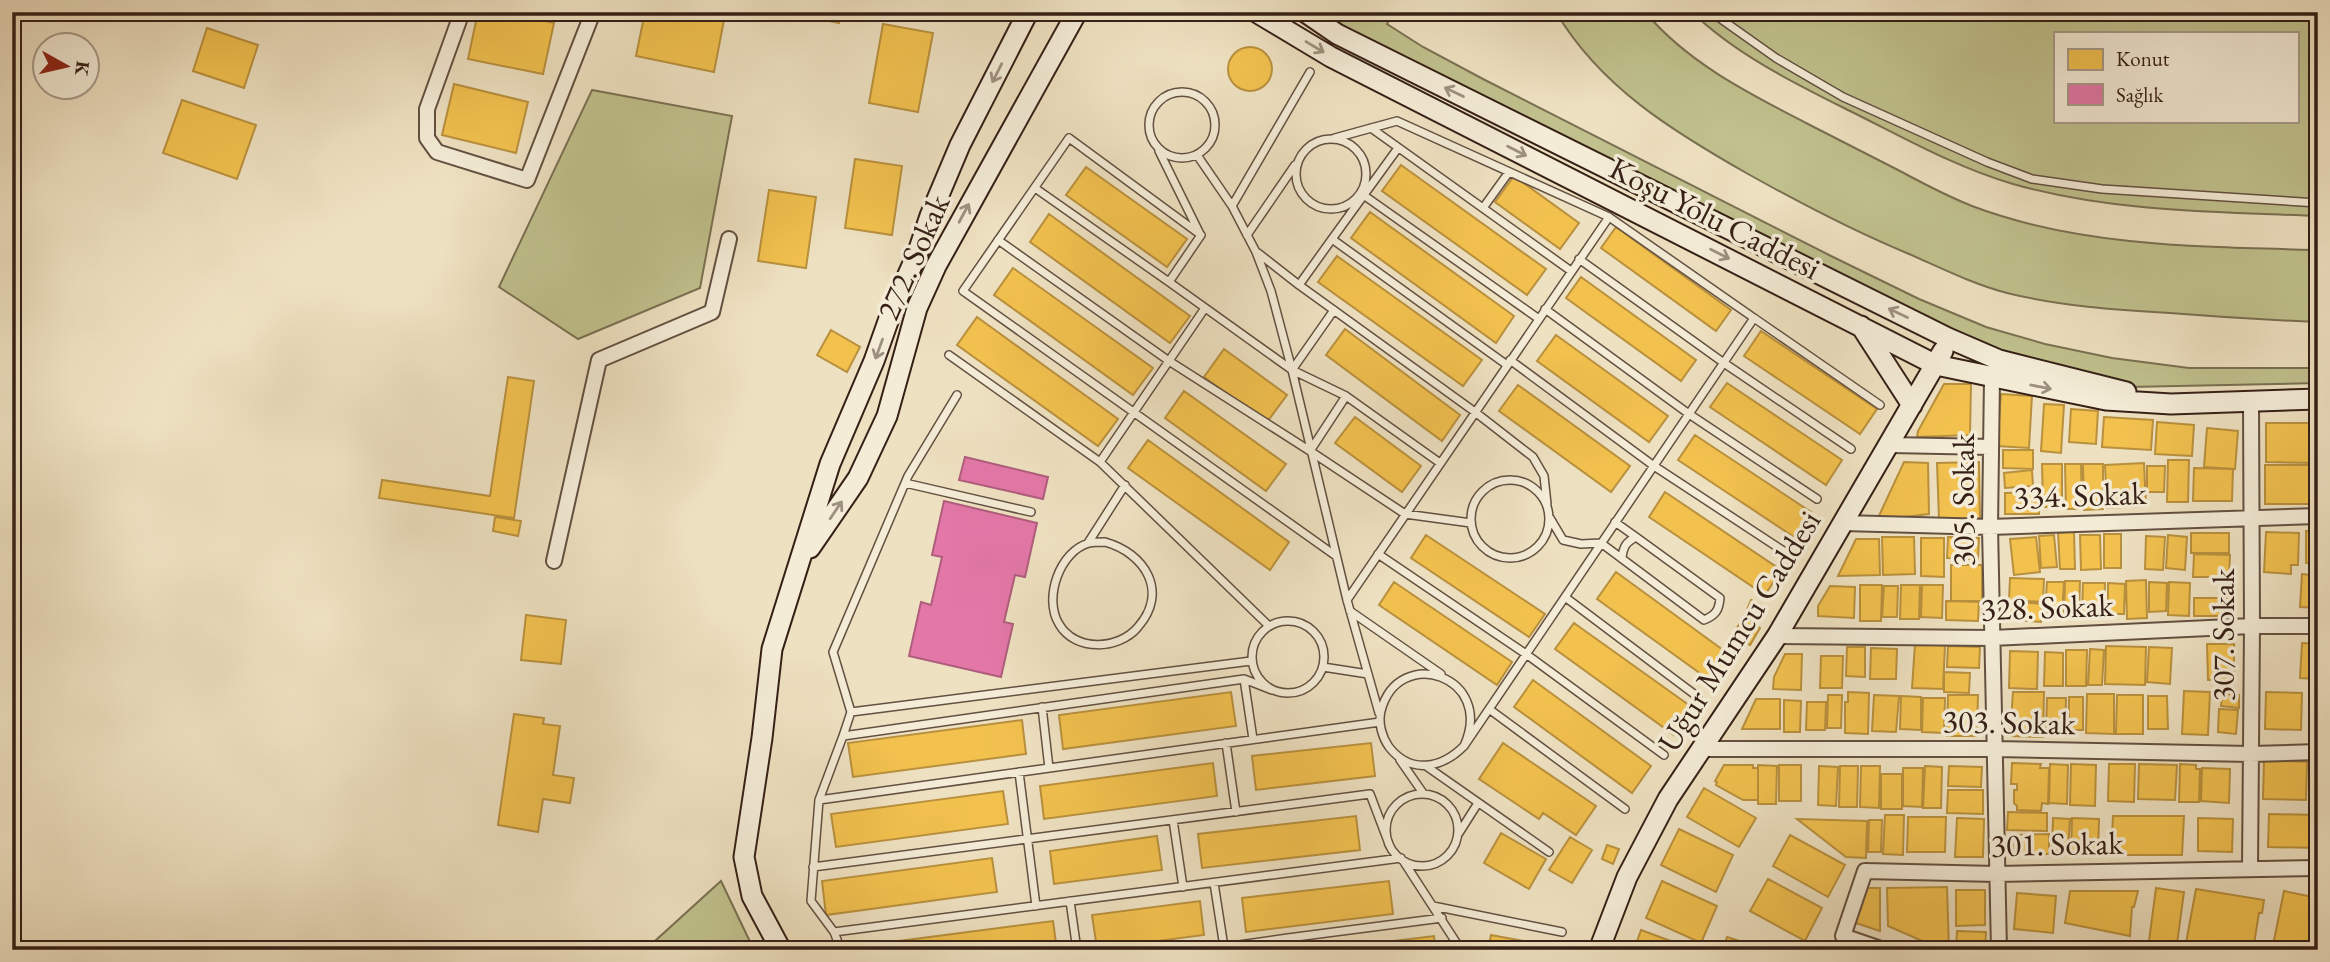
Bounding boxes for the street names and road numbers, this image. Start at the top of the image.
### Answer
street label: Koşu Yolu Caddesi [1602,147,1828,289]
street label: 272. Sokak [867,187,960,326]
street label: 305. Sokak [1942,433,1984,566]
street label: 334. Sokak [2013,472,2148,518]
street label: Uğur Mumcu Caddesi [1648,502,1830,760]
street label: 307. Sokak [2202,568,2244,701]
street label: 328. Sokak [1980,584,2115,630]
street label: 303. Sokak [1942,700,2077,744]
street label: 301. Sokak [1990,822,2125,866]

